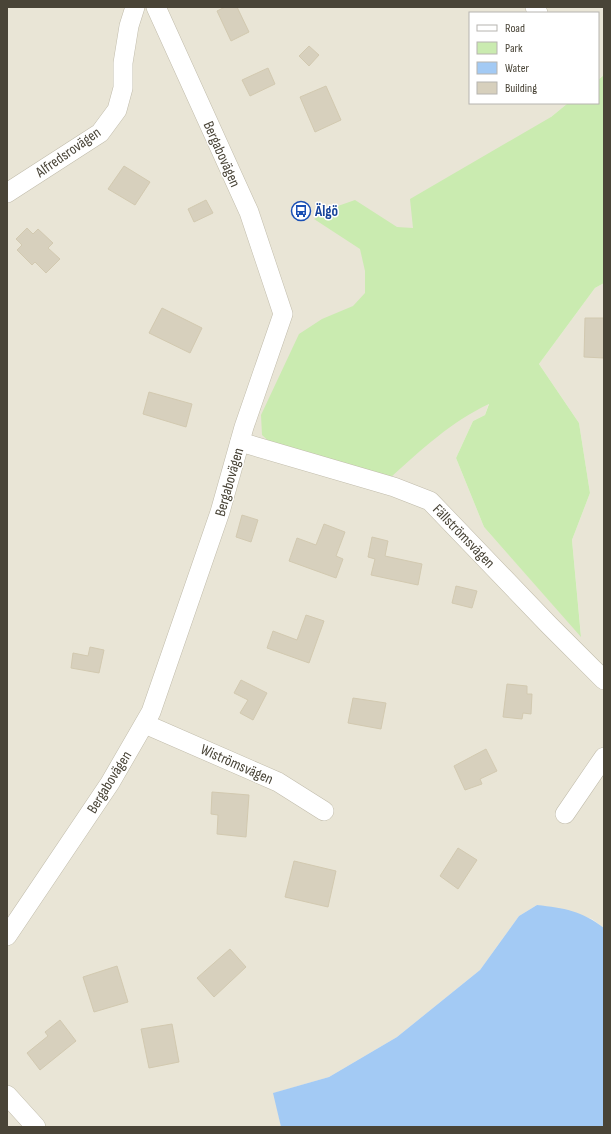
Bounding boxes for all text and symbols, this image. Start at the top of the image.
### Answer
legend [469,12,599,104]
text: Road [505,21,525,36]
text: Park [505,41,523,56]
text: Water [505,61,529,76]
text: Building [505,81,537,96]
street label: Bergabovägen [199,118,245,190]
street label: Alfredsrovägen [31,123,105,182]
bus stop icon: Älgö [290,200,312,222]
place label: Älgö [314,202,338,221]
street label: Bergabovägen [211,446,248,519]
street label: Fällströmsvägen [428,500,499,572]
street label: Wiströmsvägen [198,740,276,789]
street label: Bergabovägen [83,747,136,817]

